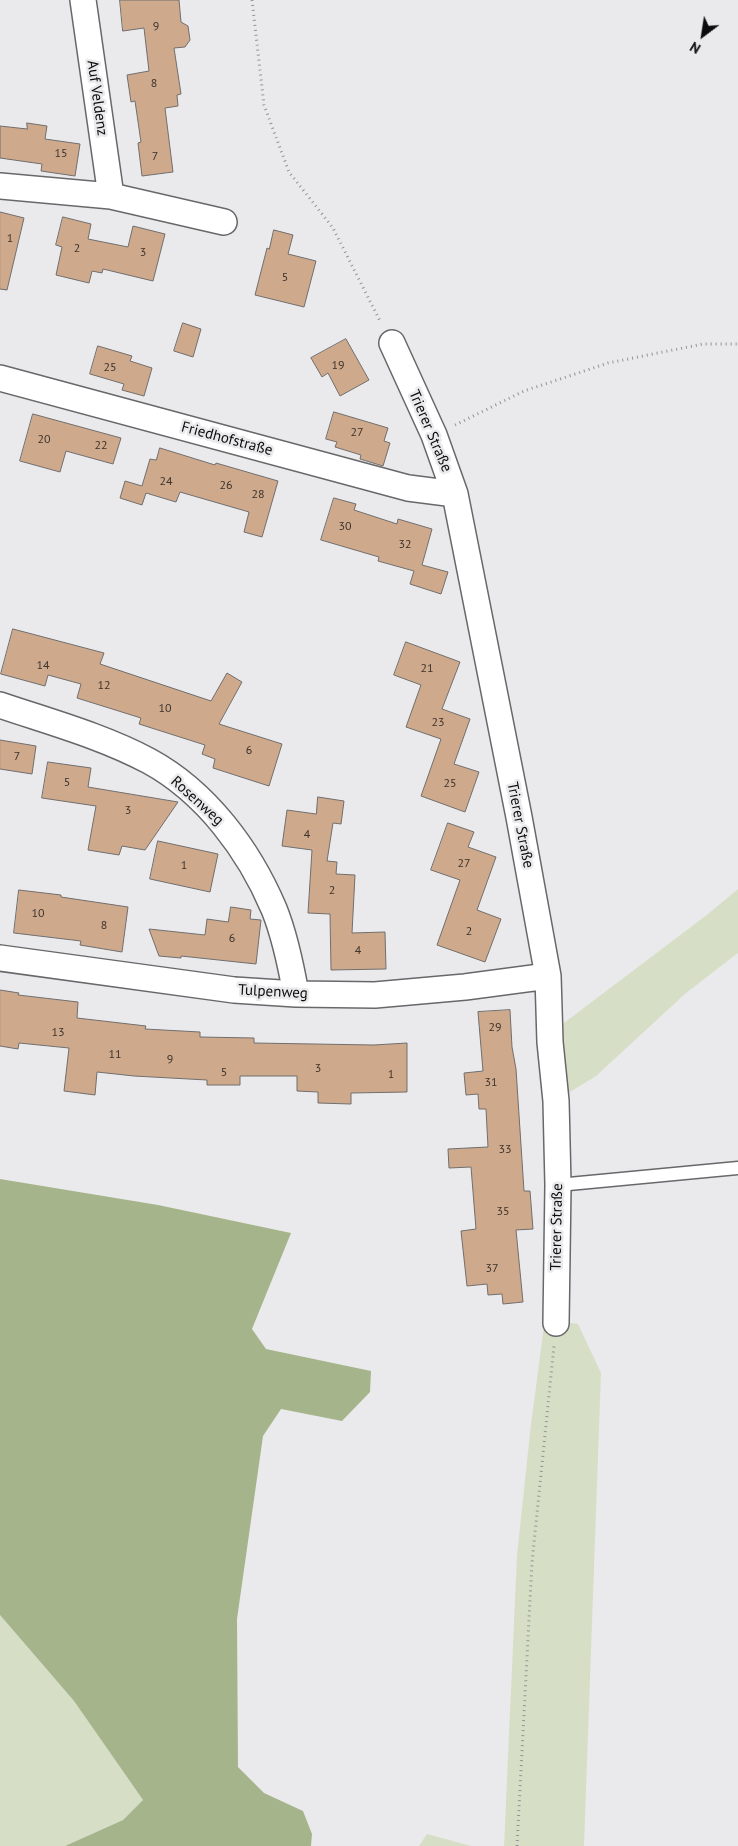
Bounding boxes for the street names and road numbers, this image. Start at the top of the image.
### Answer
street label: Auf Veldenz [83,59,111,137]
street label: Trierer Straße [405,387,455,475]
street label: Friedhofstraße [179,418,275,460]
street label: Rosenweg [167,773,227,829]
street label: Trierer Straße [503,780,537,870]
street label: Tulpenweg [238,981,308,1003]
street label: Trierer Straße [547,1183,567,1271]

